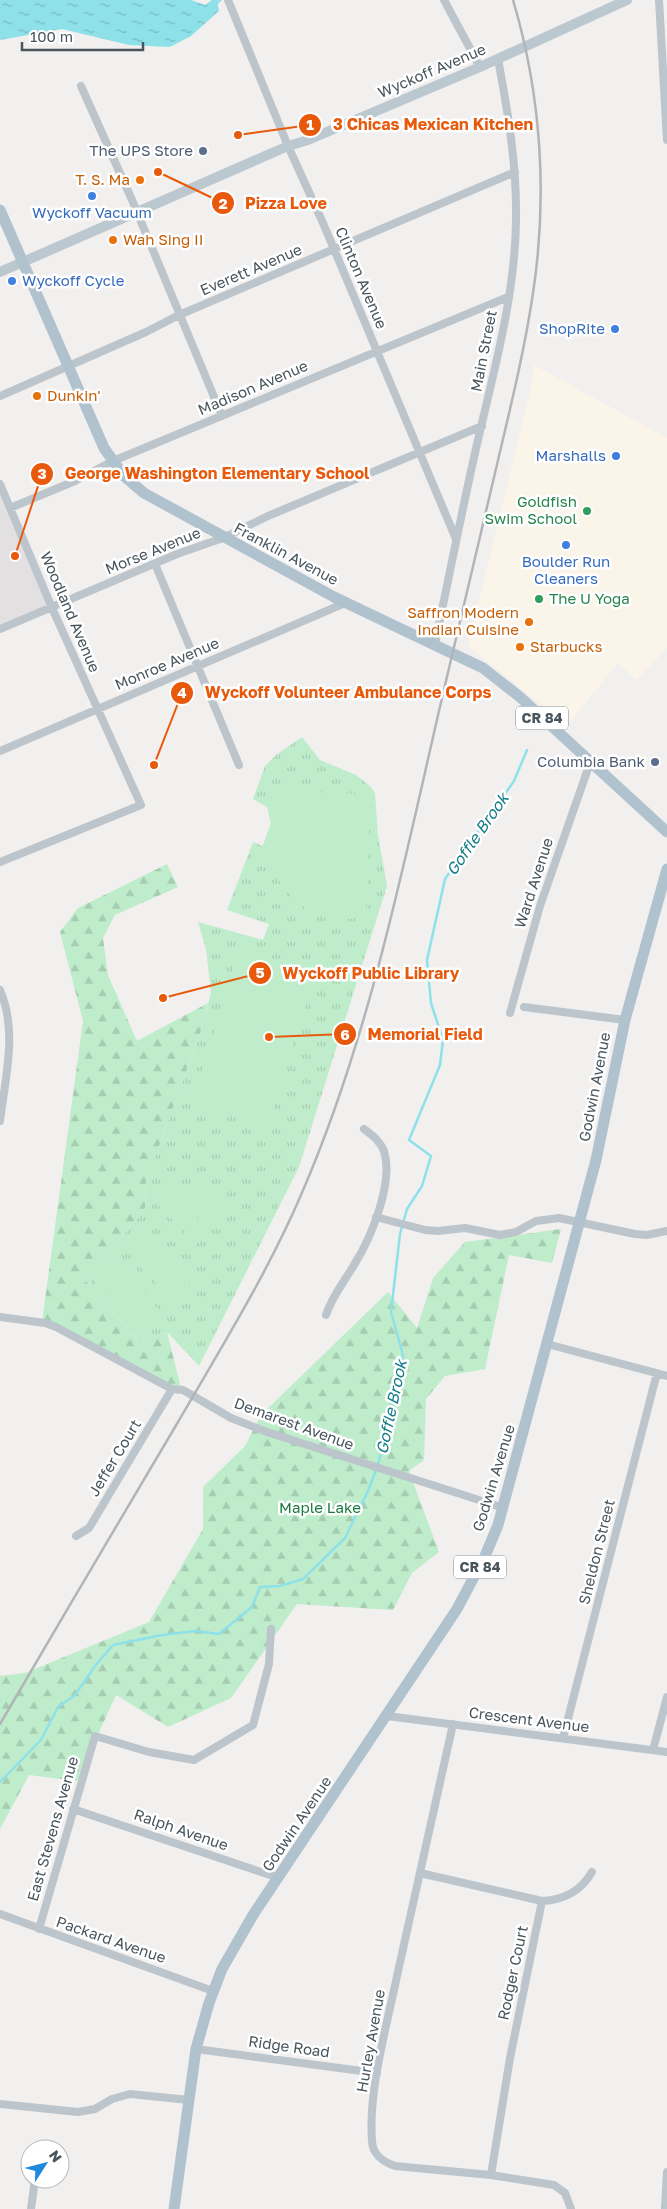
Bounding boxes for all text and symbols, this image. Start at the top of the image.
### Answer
scale bar [22,20,144,52]
text: 100 m [30,27,73,45]
street label: Wyckoff Avenue [375,39,489,101]
callout: 3 Chicas Mexican Kitchen [298,109,543,140]
text: 3 Chicas Mexican Kitchen [333,114,533,134]
text: 1 [306,115,314,133]
place label: The UPS Store [89,141,193,159]
marker: The UPS Store [197,145,209,157]
place label: T. S. Ma [75,170,130,188]
marker: T. S. Ma [134,174,146,186]
callout: Pizza Love [210,188,337,219]
marker: Wyckoff Vacuum [86,190,98,202]
text: Pizza Love [245,193,327,213]
text: 2 [218,194,228,212]
place label: Wyckoff Vacuum [32,203,152,221]
street label: Clinton Avenue [332,224,392,332]
place label: Wah Sing II [123,230,204,248]
marker: Wah Sing II [107,234,119,246]
street label: Everett Avenue [197,239,304,299]
place label: Wyckoff Cycle [22,271,125,289]
marker: Wyckoff Cycle [6,275,18,287]
street label: Main Street [466,308,500,393]
place label: ShopRite [539,319,605,337]
marker: ShopRite [609,323,621,335]
street label: Madison Avenue [195,356,310,418]
place label: Dunkin' [47,386,101,404]
marker: Dunkin' [31,390,43,402]
place label: Marshalls [536,446,606,464]
marker: Marshalls [610,450,622,462]
callout: George Washington Elementary School [29,458,379,489]
text: George Washington Elementary School [65,463,370,483]
text: 3 [37,464,47,482]
place label: Goldfish Swim School [485,492,577,527]
marker: Goldfish Swim School [581,505,593,517]
street label: Franklin Avenue [231,518,342,588]
street label: Morse Avenue [102,523,203,577]
marker: Boulder Run Cleaners [560,539,572,551]
street label: Woodland Avenue [37,549,105,675]
place label: Boulder Run Cleaners [522,552,610,587]
place label: The U Yoga [549,589,630,607]
marker: The U Yoga [533,593,545,605]
place label: Saffron Modern Indian Cuisine [407,603,519,638]
marker: Saffron Modern Indian Cuisine [523,616,535,628]
street label: Monroe Avenue [112,633,222,693]
place label: Starbucks [530,637,603,655]
marker: Starbucks [514,641,526,653]
callout: Wyckoff Volunteer Ambulance Corps [170,677,501,708]
text: Wyckoff Volunteer Ambulance Corps [205,682,491,702]
text: 4 [177,683,187,701]
road number: CR 84 [516,706,568,730]
place label: Columbia Bank [537,752,646,770]
marker: Columbia Bank [649,756,661,768]
water label: Goffle Brook [441,787,514,879]
street label: Ward Avenue [510,835,556,930]
callout: Wyckoff Public Library [247,958,469,989]
text: 5 [255,963,265,981]
text: Wyckoff Public Library [283,963,460,983]
callout: Memorial Field [333,1019,493,1050]
text: Memorial Field [367,1024,483,1044]
text: 6 [340,1025,350,1043]
street label: Godwin Avenue [575,1030,613,1143]
water label: Goffle Brook [371,1356,411,1456]
street label: Demarest Avenue [232,1393,357,1453]
street label: Jeffer Court [84,1416,144,1499]
street label: Godwin Avenue [468,1422,518,1533]
street label: Sheldon Street [574,1497,618,1606]
park label: Maple Lake [279,1498,361,1516]
road number: CR 84 [454,1555,506,1578]
street label: Crescent Avenue [468,1703,591,1735]
street label: East Stevens Avenue [23,1754,81,1903]
street label: Godwin Avenue [258,1772,335,1874]
street label: Ralph Avenue [132,1805,231,1854]
street label: Packard Avenue [54,1912,169,1966]
street label: Rodger Court [493,1924,531,2022]
street label: Hurley Avenue [352,1988,388,2094]
street label: Ridge Road [247,2031,331,2061]
north arrow [20,2139,70,2189]
text: N [46,2147,66,2165]

